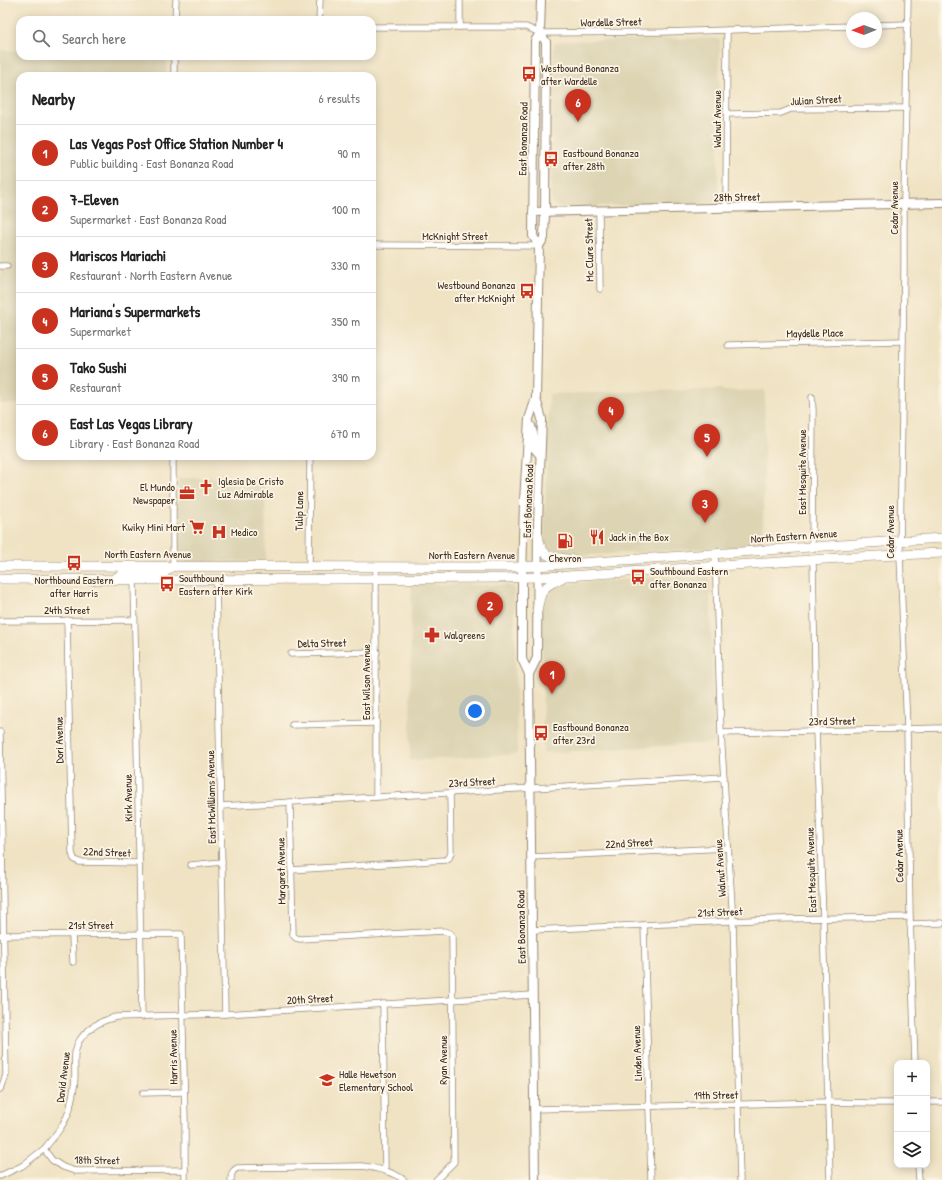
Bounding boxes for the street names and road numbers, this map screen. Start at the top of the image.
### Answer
street label: Wardelle Street [580,14,642,30]
street label: Walnut Avenue [710,90,724,148]
street label: Julian Street [790,92,842,108]
street label: East Bonanza Road [515,101,531,176]
street label: Cedar Avenue [887,181,901,235]
street label: 28th Street [714,190,761,204]
street label: Mc Clure Street [581,218,597,282]
street label: McKnight Street [422,229,488,243]
street label: Maydelle Place [786,325,844,340]
street label: East Mesquite Avenue [795,429,809,515]
street label: East Bonanza Road [520,463,536,538]
street label: Tulip Lane [292,490,306,531]
street label: Cedar Avenue [883,505,897,559]
street label: North Eastern Avenue [750,526,838,546]
street label: North Eastern Avenue [105,547,192,561]
street label: North Eastern Avenue [429,548,516,562]
street label: 24th Street [44,603,90,617]
street label: Delta Street [297,636,347,650]
street label: East Wilson Avenue [359,643,373,720]
street label: 23rd Street [809,714,856,728]
street label: Dori Avenue [52,716,66,764]
street label: East McWilliams Avenue [203,750,219,844]
street label: Kirk Avenue [121,774,135,822]
street label: 23rd Street [448,774,496,790]
street label: East Mesquite Avenue [802,826,819,913]
street label: Cedar Avenue [892,828,906,883]
street label: 22nd Street [605,835,653,851]
street label: Margaret Avenue [273,837,289,905]
street label: Walnut Avenue [711,838,729,897]
street label: 22nd Street [83,844,131,860]
street label: East Bonanza Road [513,889,529,964]
street label: 21st Street [697,904,743,920]
street label: 21st Street [68,918,114,932]
street label: 20th Street [286,991,334,1007]
street label: Linden Avenue [629,1024,645,1081]
street label: Harris Avenue [166,1029,180,1085]
street label: Ryan Avenue [436,1035,450,1085]
street label: David Avenue [53,1050,73,1103]
street label: 19th Street [694,1088,739,1102]
street label: 18th Street [74,1153,120,1167]

